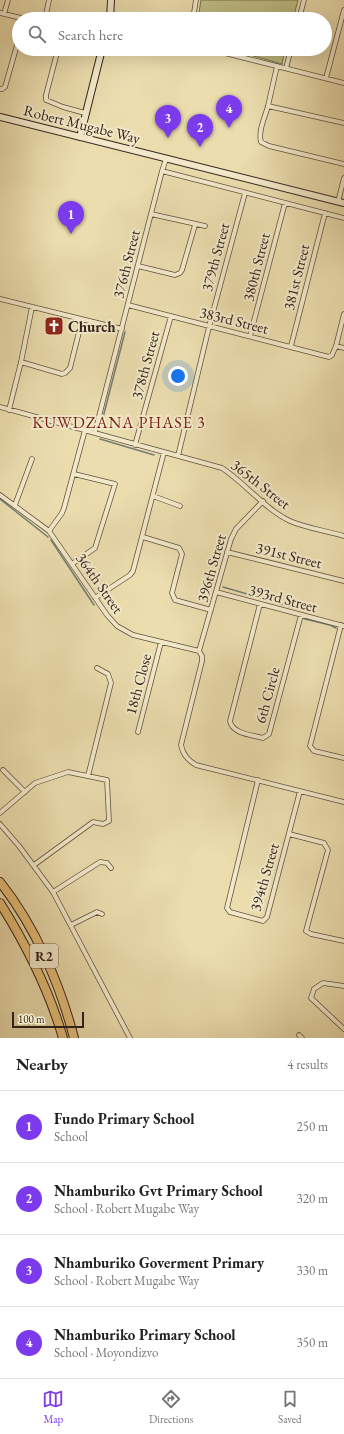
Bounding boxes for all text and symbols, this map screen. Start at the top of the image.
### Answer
search box [12,12,332,56]
icon: search [26,23,48,45]
text: Search here [58,25,123,44]
pin: 4 [216,95,242,128]
street label: Robert Mugabe Way [22,100,143,148]
pin: 3 [155,105,181,138]
pin: 2 [187,114,213,147]
pin: 1 [58,201,84,234]
street label: 379th Street [197,220,233,293]
street label: 376th Street [108,227,144,300]
street label: 380th Street [238,230,274,303]
street label: 381st Street [279,242,313,312]
street label: 383rd Street [198,302,271,338]
church icon: Church [43,315,65,337]
place label: Church [68,317,116,336]
street label: 378th Street [127,328,163,401]
your location [168,366,188,386]
district label: KUWDZANA PHASE 3 [32,412,206,433]
street label: 365th Street [228,455,295,513]
street label: 396th Street [192,531,230,604]
street label: 391st Street [254,538,324,572]
street label: 364th Street [72,549,128,617]
street label: 393rd Street [247,580,320,616]
street label: 18th Close [121,651,155,717]
street label: 6th Circle [250,665,284,725]
street label: 394th Street [245,840,283,913]
road number: R2 [30,944,58,968]
scale bar [12,1010,84,1029]
text: 100 m [18,1012,45,1026]
text: Nearby [16,1053,68,1075]
text: 4 results [287,1056,328,1073]
text: Fundo Primary School [54,1109,194,1128]
text: 1 [26,1118,32,1135]
text: 250 m [297,1118,328,1135]
text: School [54,1128,88,1145]
text: Nhamburiko Gvt Primary School [54,1181,263,1200]
text: 2 [26,1190,32,1207]
text: 320 m [297,1190,328,1207]
text: School · Robert Mugabe Way [54,1200,199,1217]
text: Nhamburiko Goverment Primary [54,1253,264,1272]
text: 3 [26,1262,32,1279]
text: 330 m [297,1262,328,1279]
text: School · Robert Mugabe Way [54,1272,199,1289]
text: Nhamburiko Primary School [54,1325,236,1344]
text: 4 [26,1334,32,1351]
text: 350 m [297,1334,328,1351]
text: School · Moyondizvo [54,1344,158,1361]
tab: Map [42,1388,64,1426]
tab: Directions [149,1388,193,1426]
tab: Saved [278,1388,302,1426]

